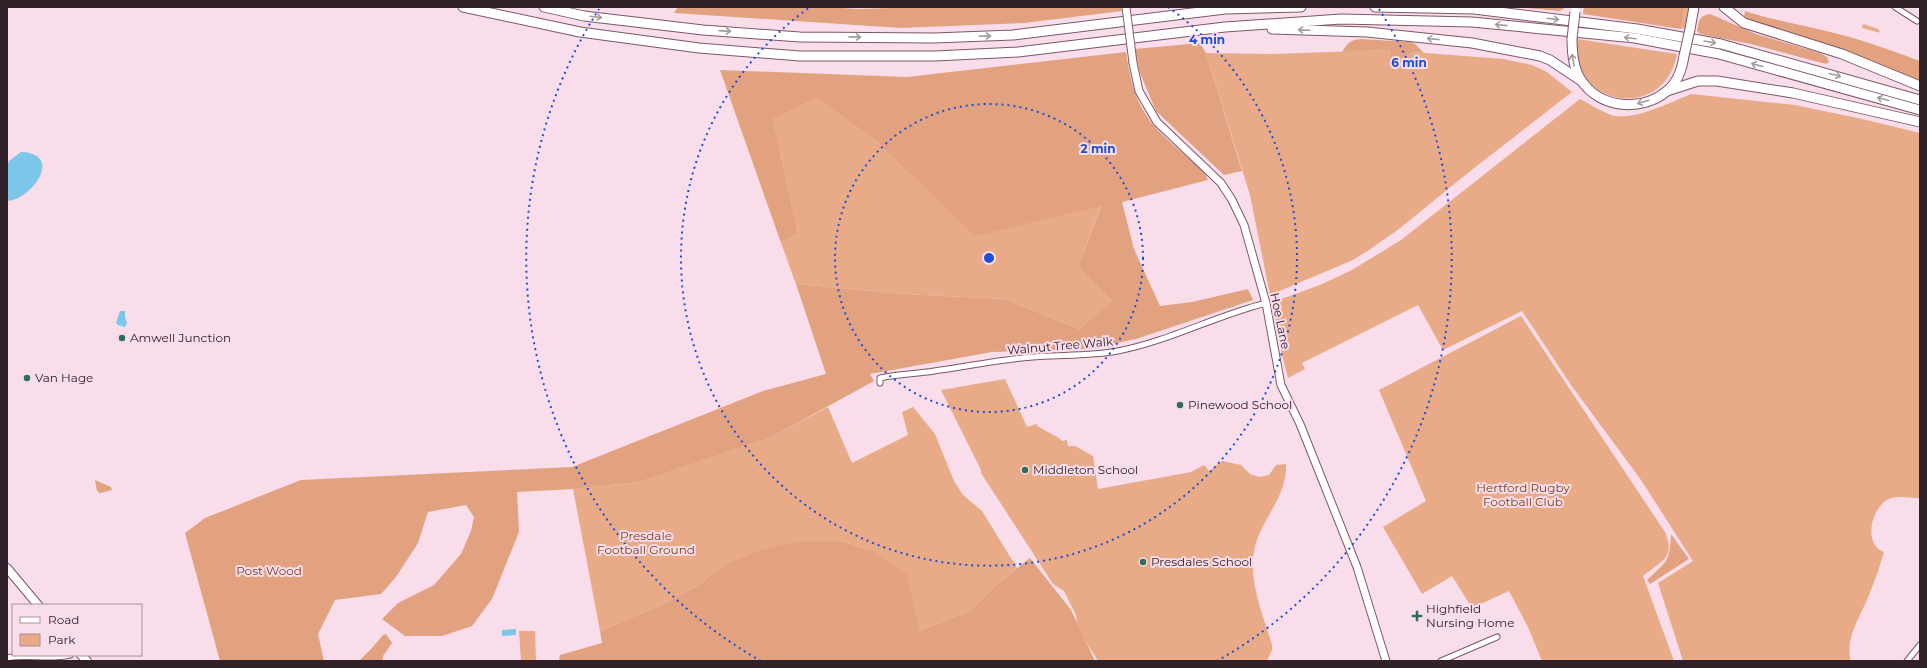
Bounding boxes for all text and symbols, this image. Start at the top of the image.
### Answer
one-way arrow [589,13,602,21]
one-way arrow [1547,15,1560,23]
one-way arrow [1495,21,1508,29]
one-way arrow [1298,26,1311,34]
one-way arrow [718,28,731,35]
one-way arrow [978,32,991,40]
text: 4 min [1189,32,1225,47]
one-way arrow [848,33,861,41]
one-way arrow [1624,34,1637,42]
one-way arrow [1427,35,1440,43]
one-way arrow [1703,38,1716,46]
one-way arrow [1569,54,1577,67]
text: 6 min [1391,55,1427,70]
one-way arrow [1751,61,1764,68]
one-way arrow [1829,72,1842,79]
one-way arrow [1876,95,1889,102]
one-way arrow [1636,99,1649,106]
text: 2 min [1081,141,1115,156]
centre of rings [982,251,996,265]
street label: Hoe Lane [1267,291,1294,350]
place label: Amwell Junction [130,330,231,345]
marker: Amwell Junction [117,333,127,343]
street label: Walnut Tree Walk [1006,333,1114,358]
place label: Van Hage [35,370,93,385]
marker: Van Hage [22,373,32,383]
place label: Pinewood School [1188,397,1292,412]
marker: Pinewood School [1175,400,1185,410]
place label: Middleton School [1033,462,1138,477]
marker: Middleton School [1020,465,1030,475]
park label: Hertford Rugby Football Club [1476,480,1570,509]
park label: Presdale Football Ground [597,528,695,557]
place label: Presdales School [1151,554,1252,569]
marker: Presdales School [1138,557,1148,567]
park label: Post Wood [236,563,302,578]
place label: Highfield Nursing Home [1426,601,1514,630]
legend [12,604,142,656]
marker: Highfield Nursing Home [1411,610,1423,622]
text: Road [48,612,79,627]
text: Park [48,632,76,647]

